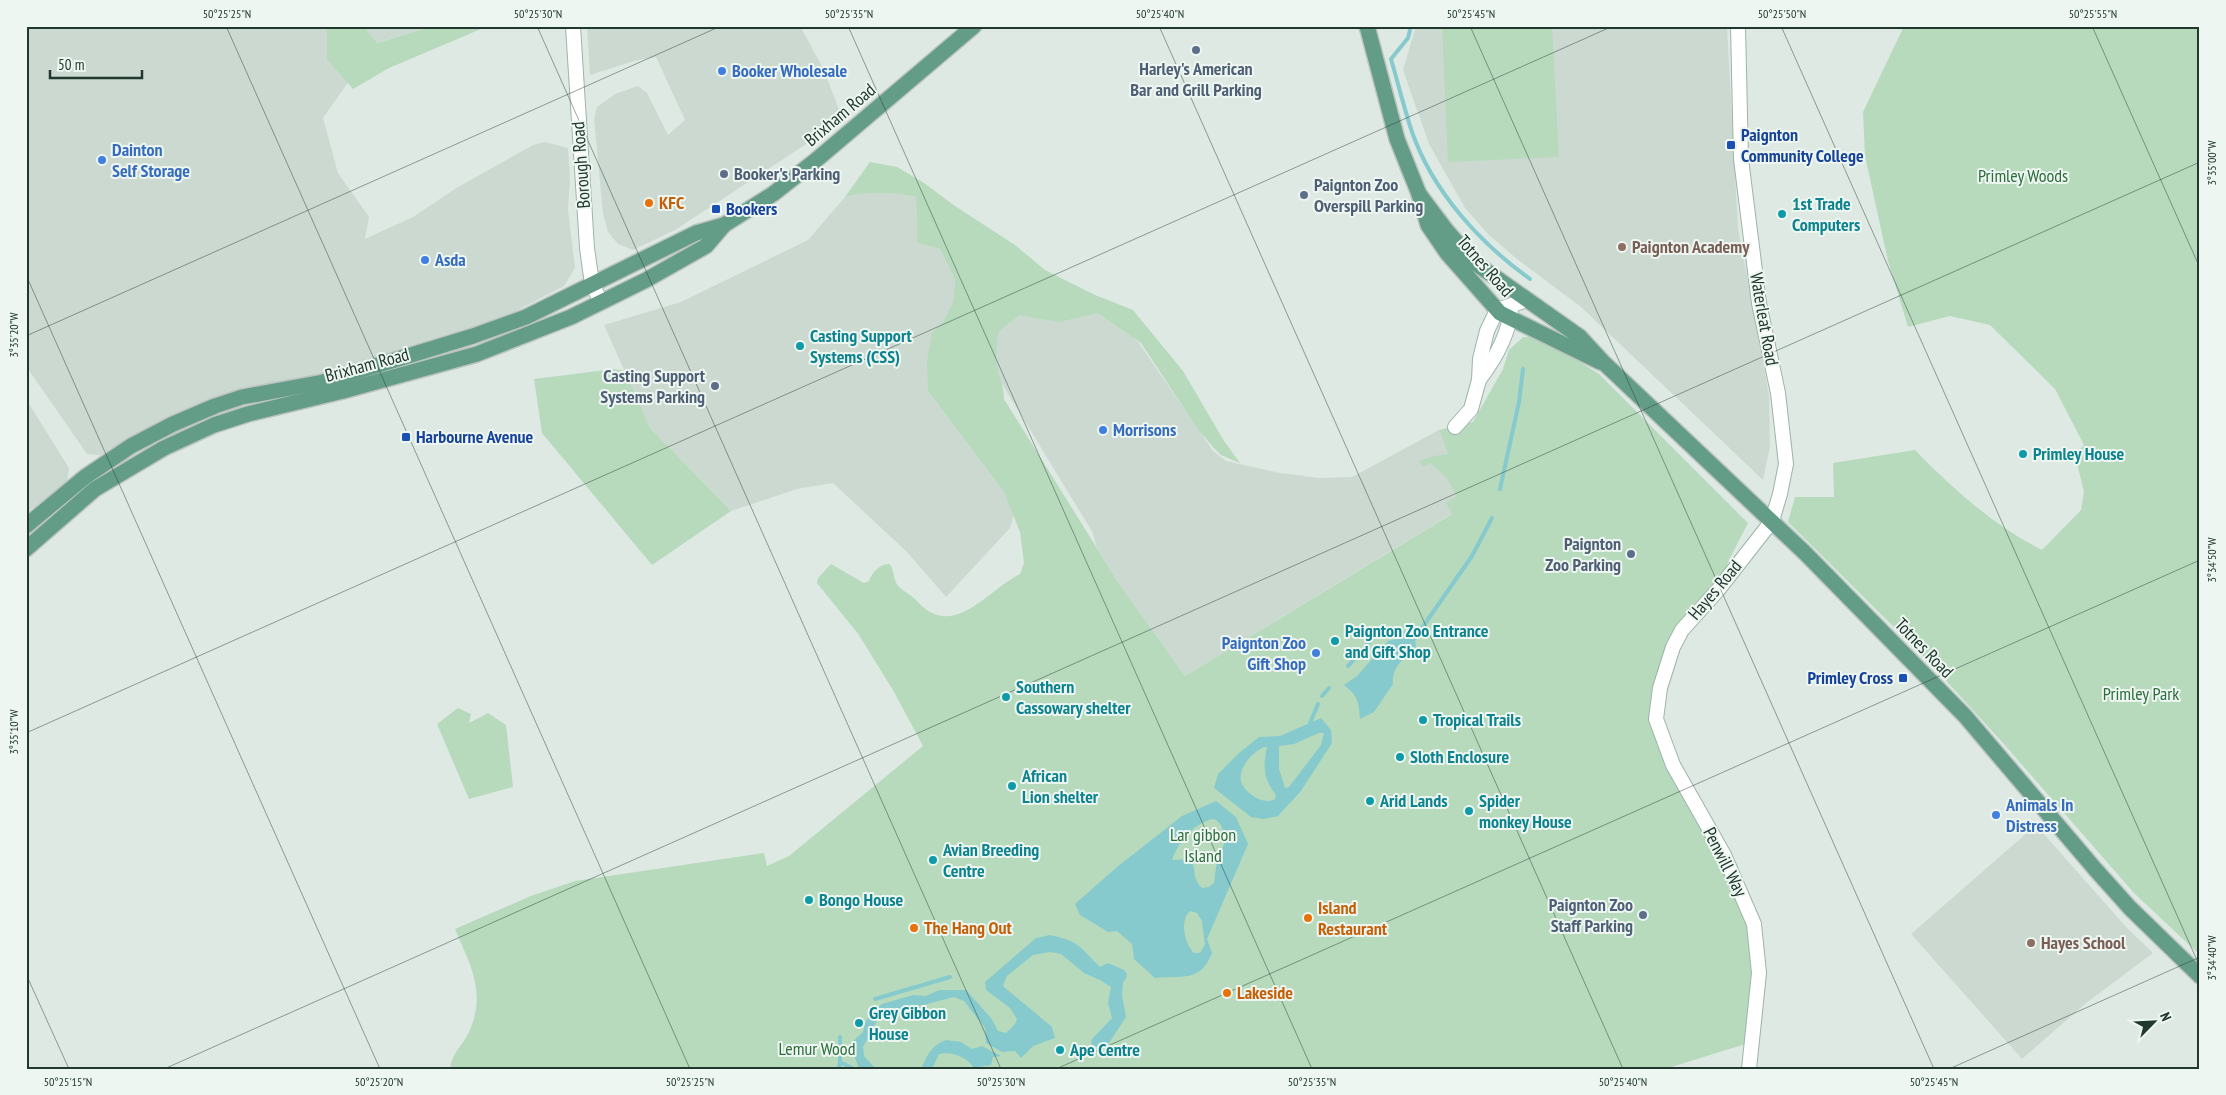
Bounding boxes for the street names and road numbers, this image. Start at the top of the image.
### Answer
street label: Brixham Road [799,78,880,151]
street label: Borough Road [566,121,595,209]
street label: Totnes Road [1452,230,1519,301]
street label: Waterleat Road [1745,271,1784,367]
street label: Brixham Road [322,342,411,387]
street label: Hayes Road [1683,555,1746,625]
street label: Totnes Road [1890,613,1959,683]
street label: Penwill Way [1698,823,1753,901]

